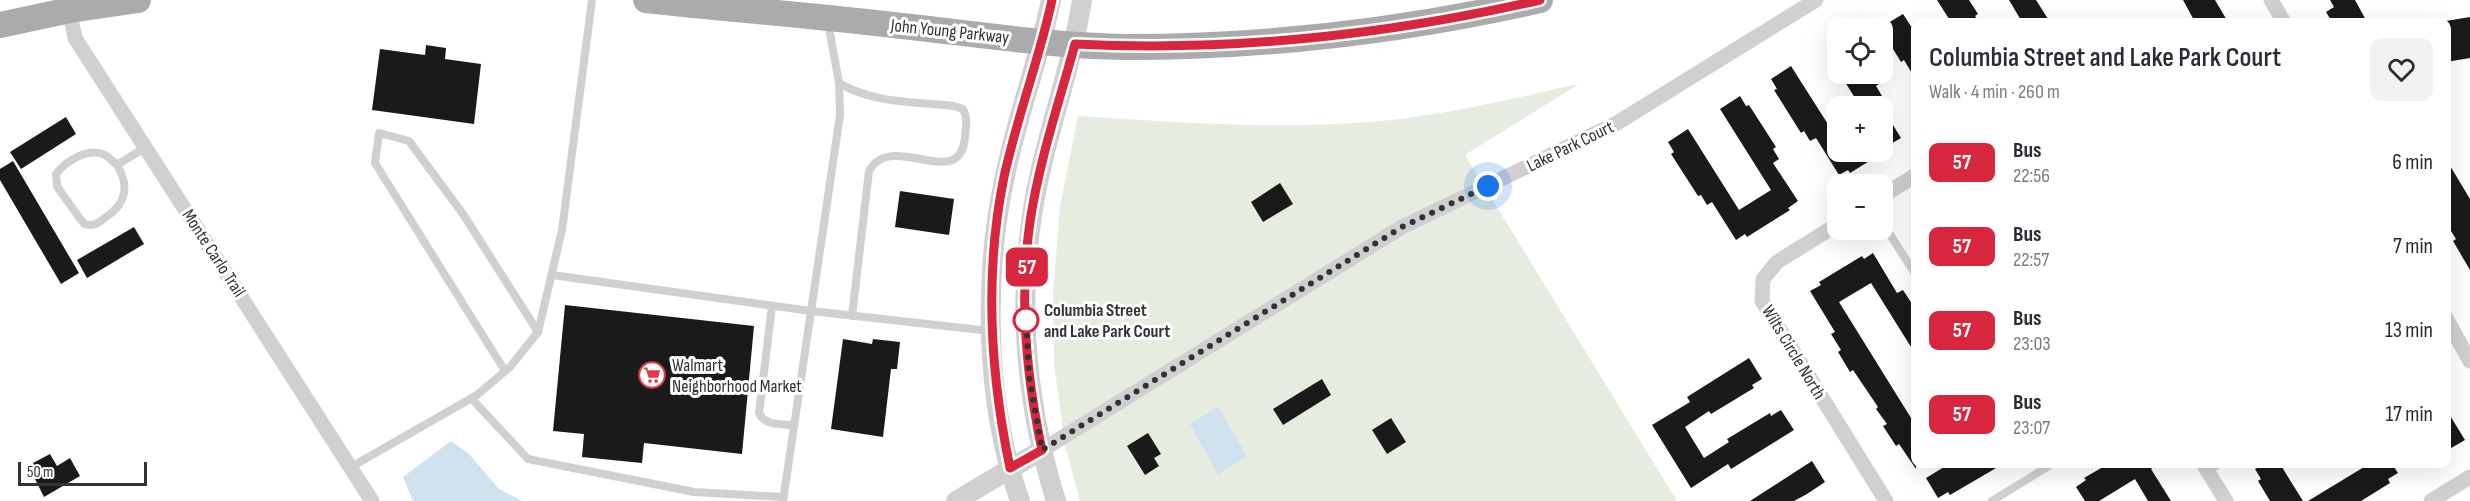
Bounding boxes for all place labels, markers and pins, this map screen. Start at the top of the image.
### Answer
place label: Columbia Street and Lake Park Court [1044,300,1170,342]
marker: Columbia Street and Lake Park Court [1013,307,1039,333]
place label: Walmart Neighborhood Market [672,355,802,397]
supermarket icon: Walmart Neighborhood Market [637,360,667,390]

